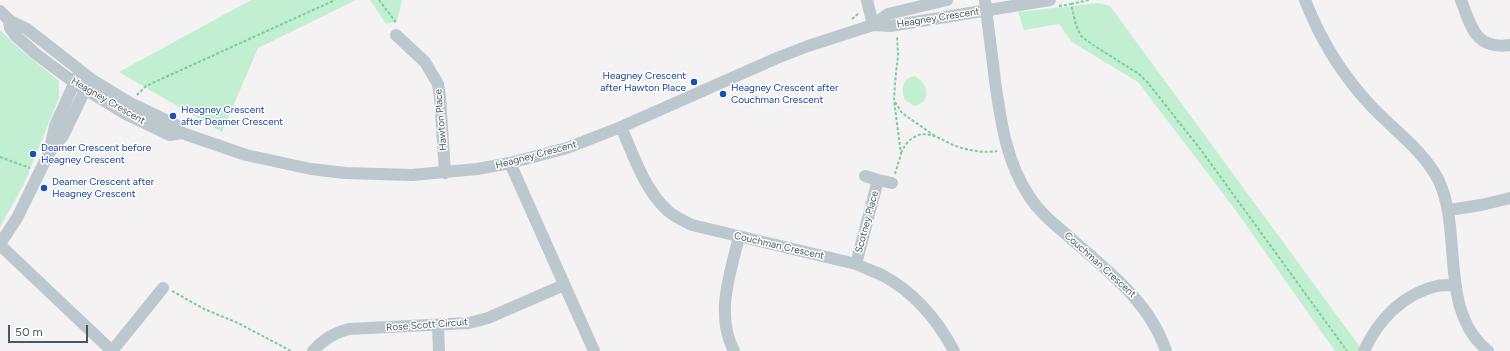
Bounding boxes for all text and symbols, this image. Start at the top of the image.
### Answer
street label: Heagney Crescent [896,6,980,30]
place label: Heagney Crescent after Hawton Place [600,70,686,94]
street label: Heagney Crescent [69,75,147,127]
marker: Heagney Crescent after Hawton Place [689,77,699,87]
place label: Heagney Crescent after Couchman Crescent [731,82,838,106]
street label: Hawton Place [432,89,450,151]
marker: Heagney Crescent after Couchman Crescent [718,89,728,99]
place label: Heagney Crescent after Deamer Crescent [181,104,283,128]
marker: Heagney Crescent after Deamer Crescent [168,111,178,121]
street label: Heagney Crescent [494,138,578,172]
place label: Deamer Crescent before Heagney Crescent [41,142,151,166]
marker: Deamer Crescent before Heagney Crescent [28,149,38,159]
place label: Deamer Crescent after Heagney Crescent [52,176,154,200]
marker: Deamer Crescent after Heagney Crescent [39,183,49,193]
street label: Scotney Place [853,190,881,254]
street label: Couchman Crescent [733,230,825,262]
street label: Couchman Crescent [1062,230,1138,300]
street label: Rose Scott Circuit [386,316,468,334]
scale bar [10,317,90,343]
text: 50 m [15,325,43,339]

